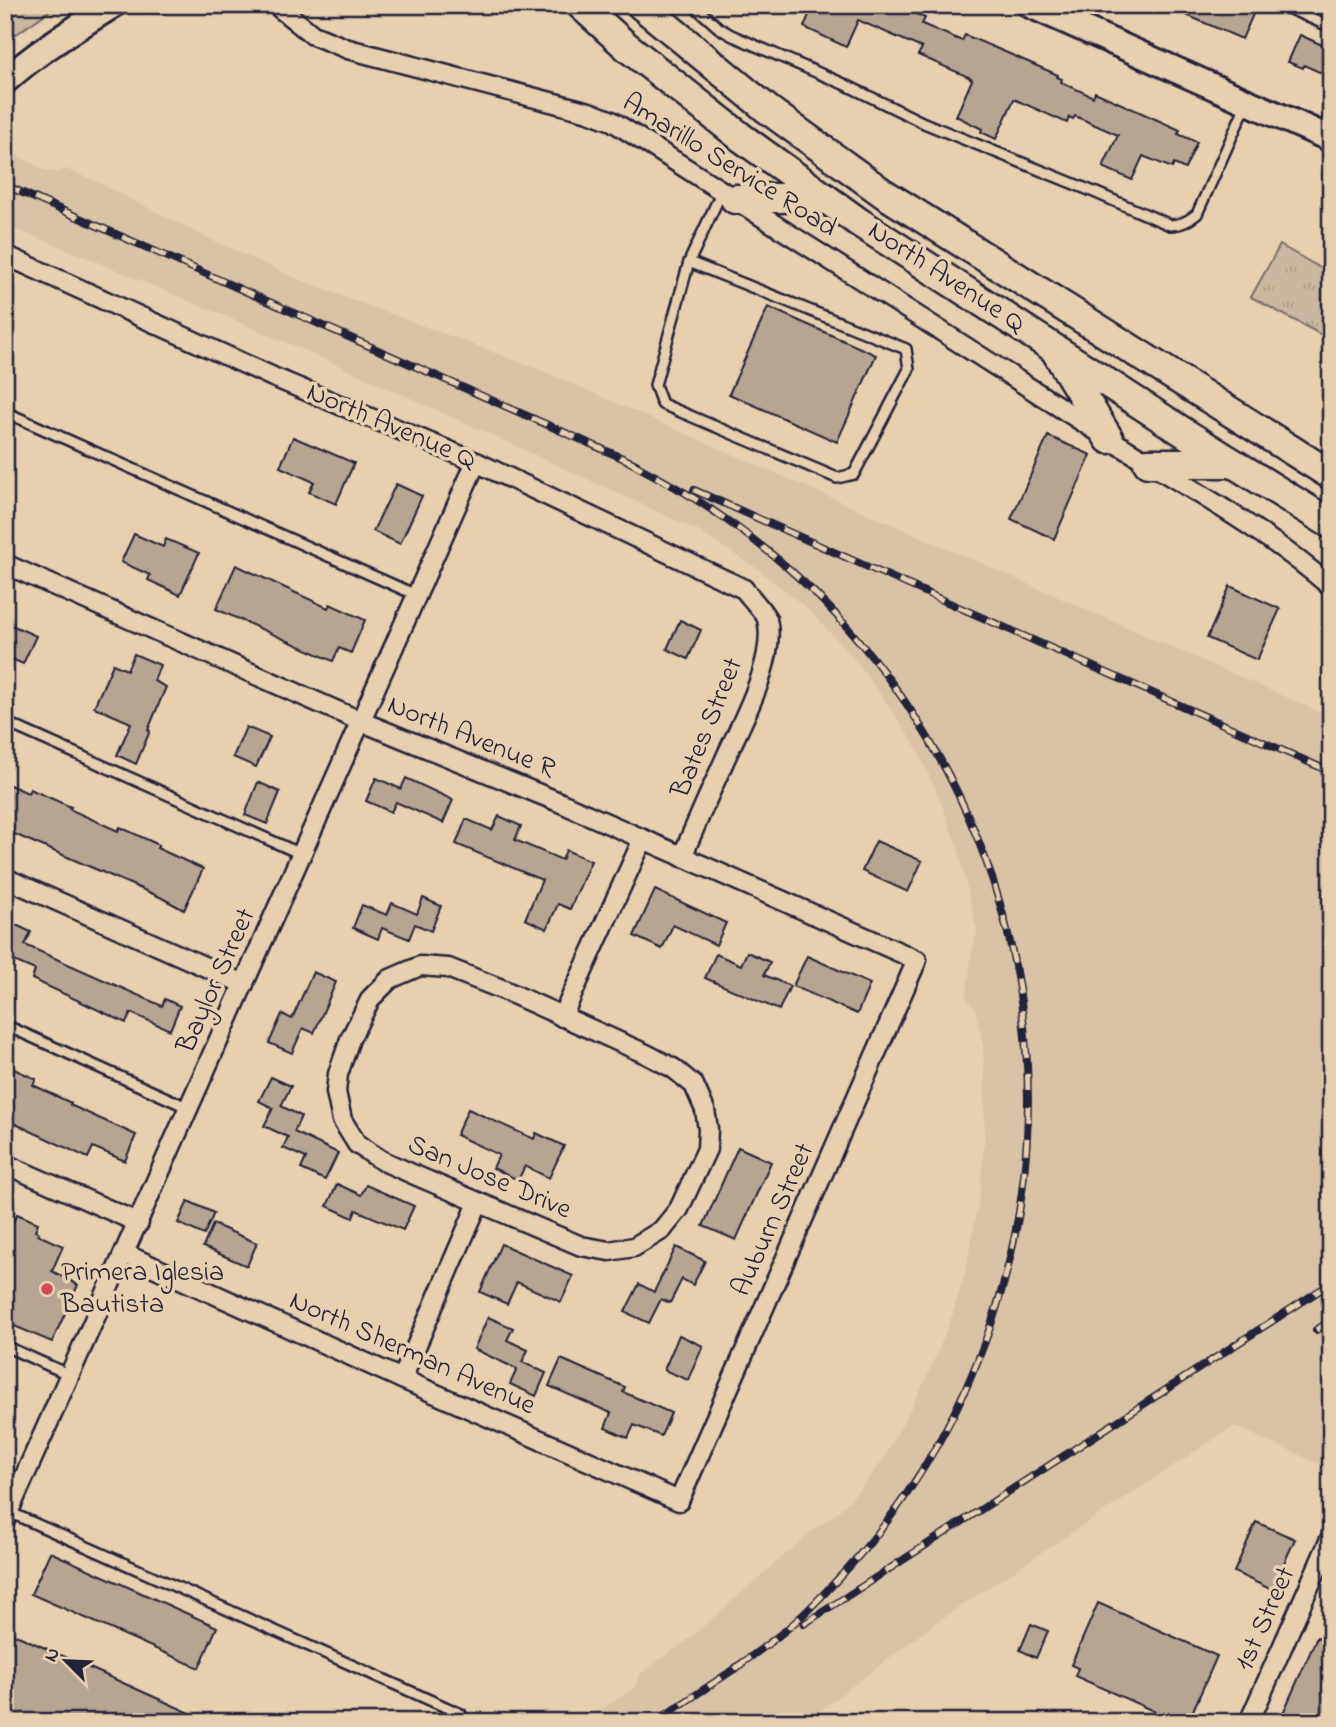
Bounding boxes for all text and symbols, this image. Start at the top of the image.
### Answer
street label: Amarillo Service Road [614,83,845,249]
street label: North Avenue Q [859,212,1034,345]
street label: North Avenue Q [300,373,483,482]
street label: Bates Street [661,652,755,805]
street label: North Avenue R [381,686,562,791]
street label: Baylor Street [166,902,267,1061]
street label: San Jose Drive [401,1125,578,1231]
street label: Auburn Street [722,1137,826,1303]
place label: Primera Iglesia Bautista [60,1253,224,1326]
marker: Primera Iglesia Bautista [39,1281,55,1297]
street label: North Sherman Avenue [282,1281,542,1427]
street label: 1st Street [1225,1560,1307,1678]
north arrow [32,1626,102,1696]
text: N [38,1644,68,1666]

